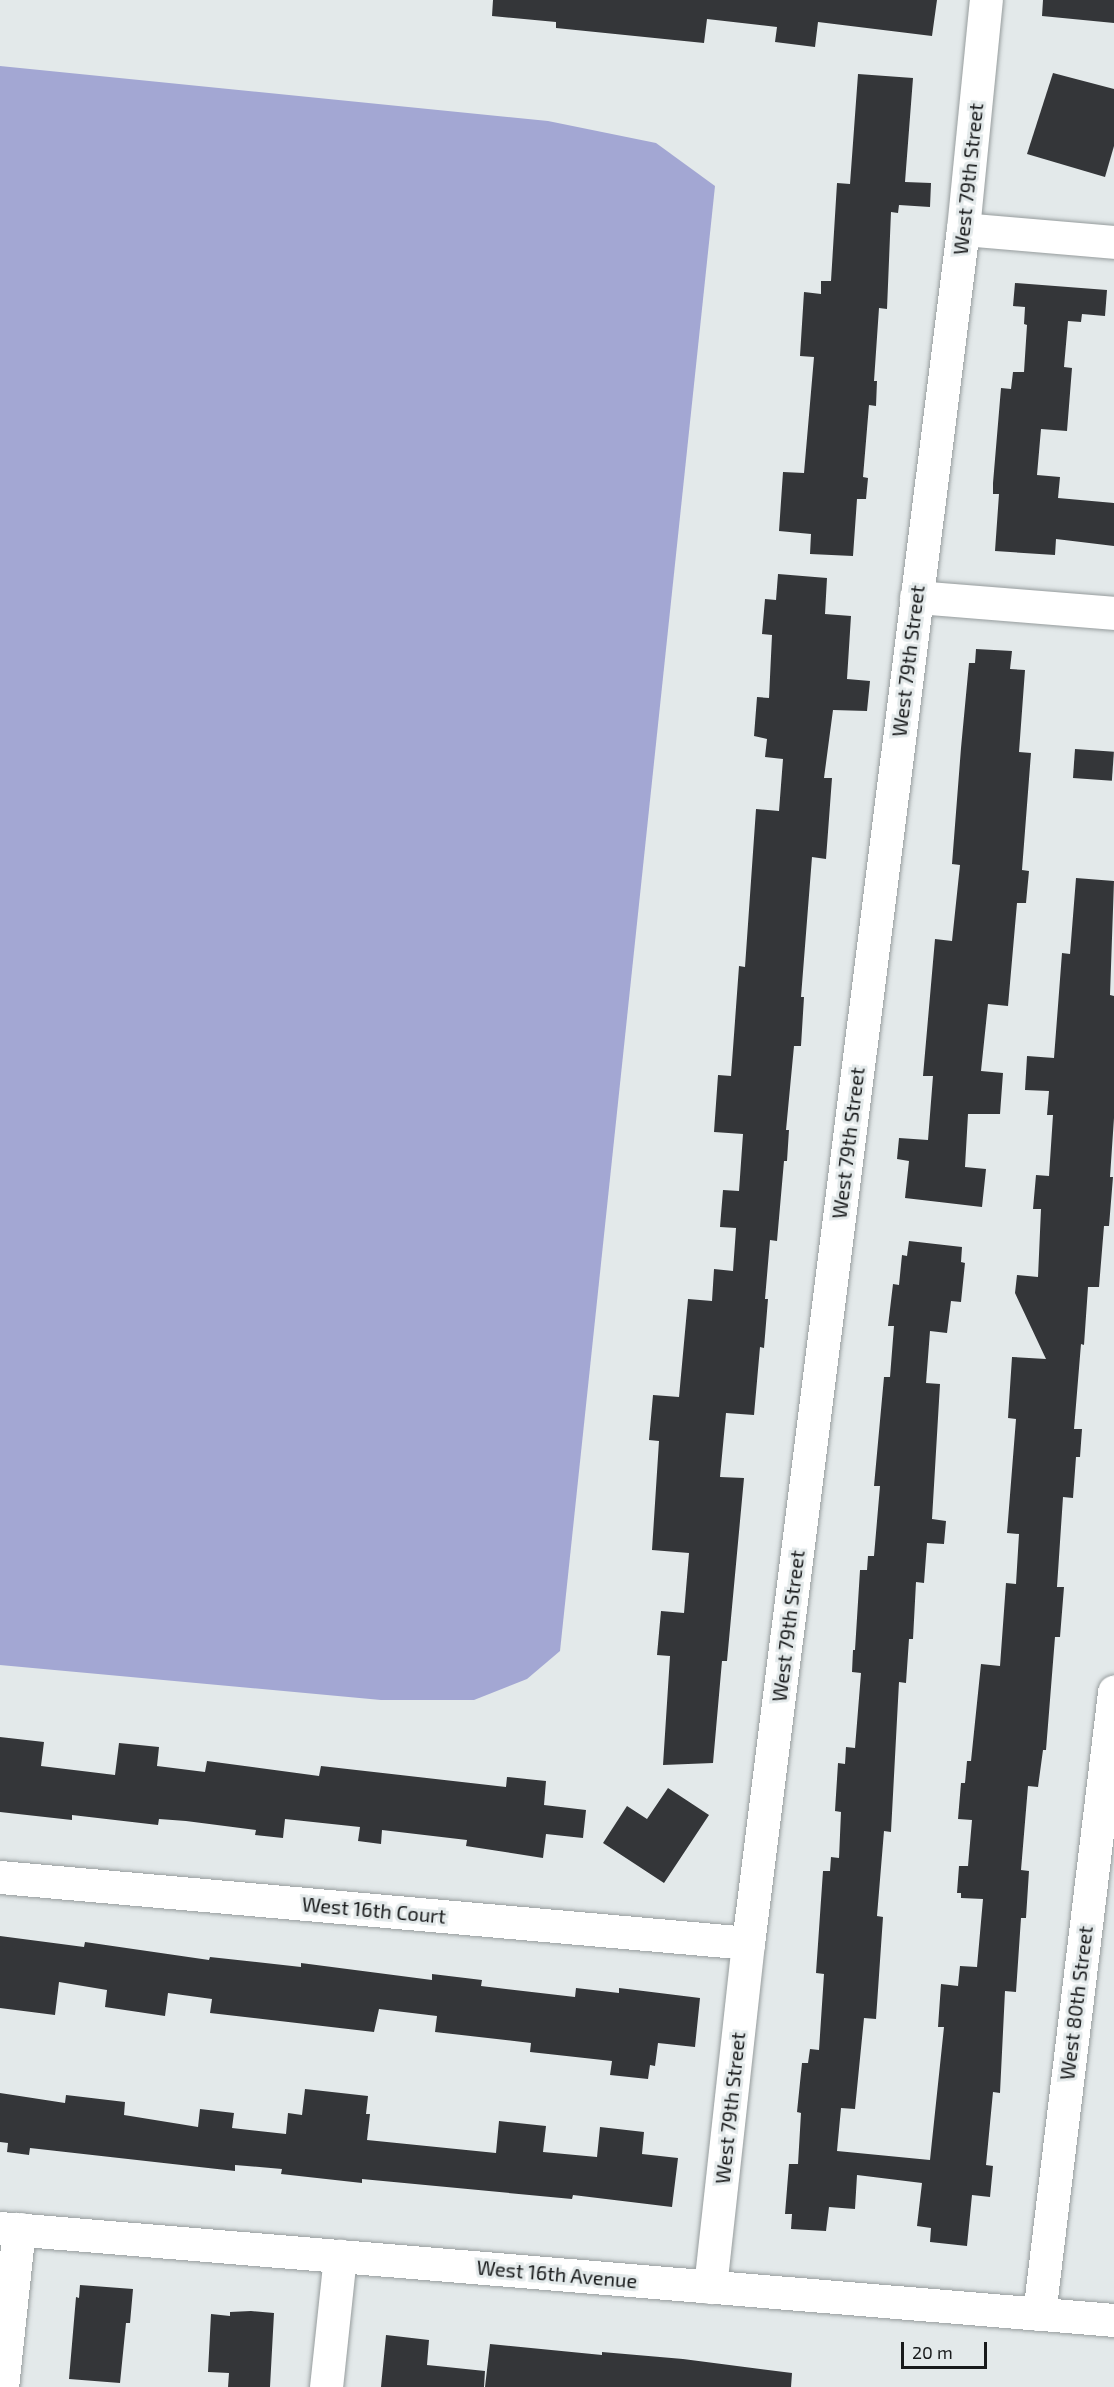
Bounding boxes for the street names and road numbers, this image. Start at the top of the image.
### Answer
street label: West 79th Street [948,102,988,256]
street label: West 79th Street [887,584,929,738]
street label: West 79th Street [827,1066,869,1220]
street label: West 79th Street [767,1549,809,1703]
street label: West 16th Court [301,1892,447,1928]
street label: West 80th Street [1055,1925,1097,2081]
street label: West 79th Street [710,2031,750,2185]
street label: West 16th Avenue [475,2255,639,2293]

